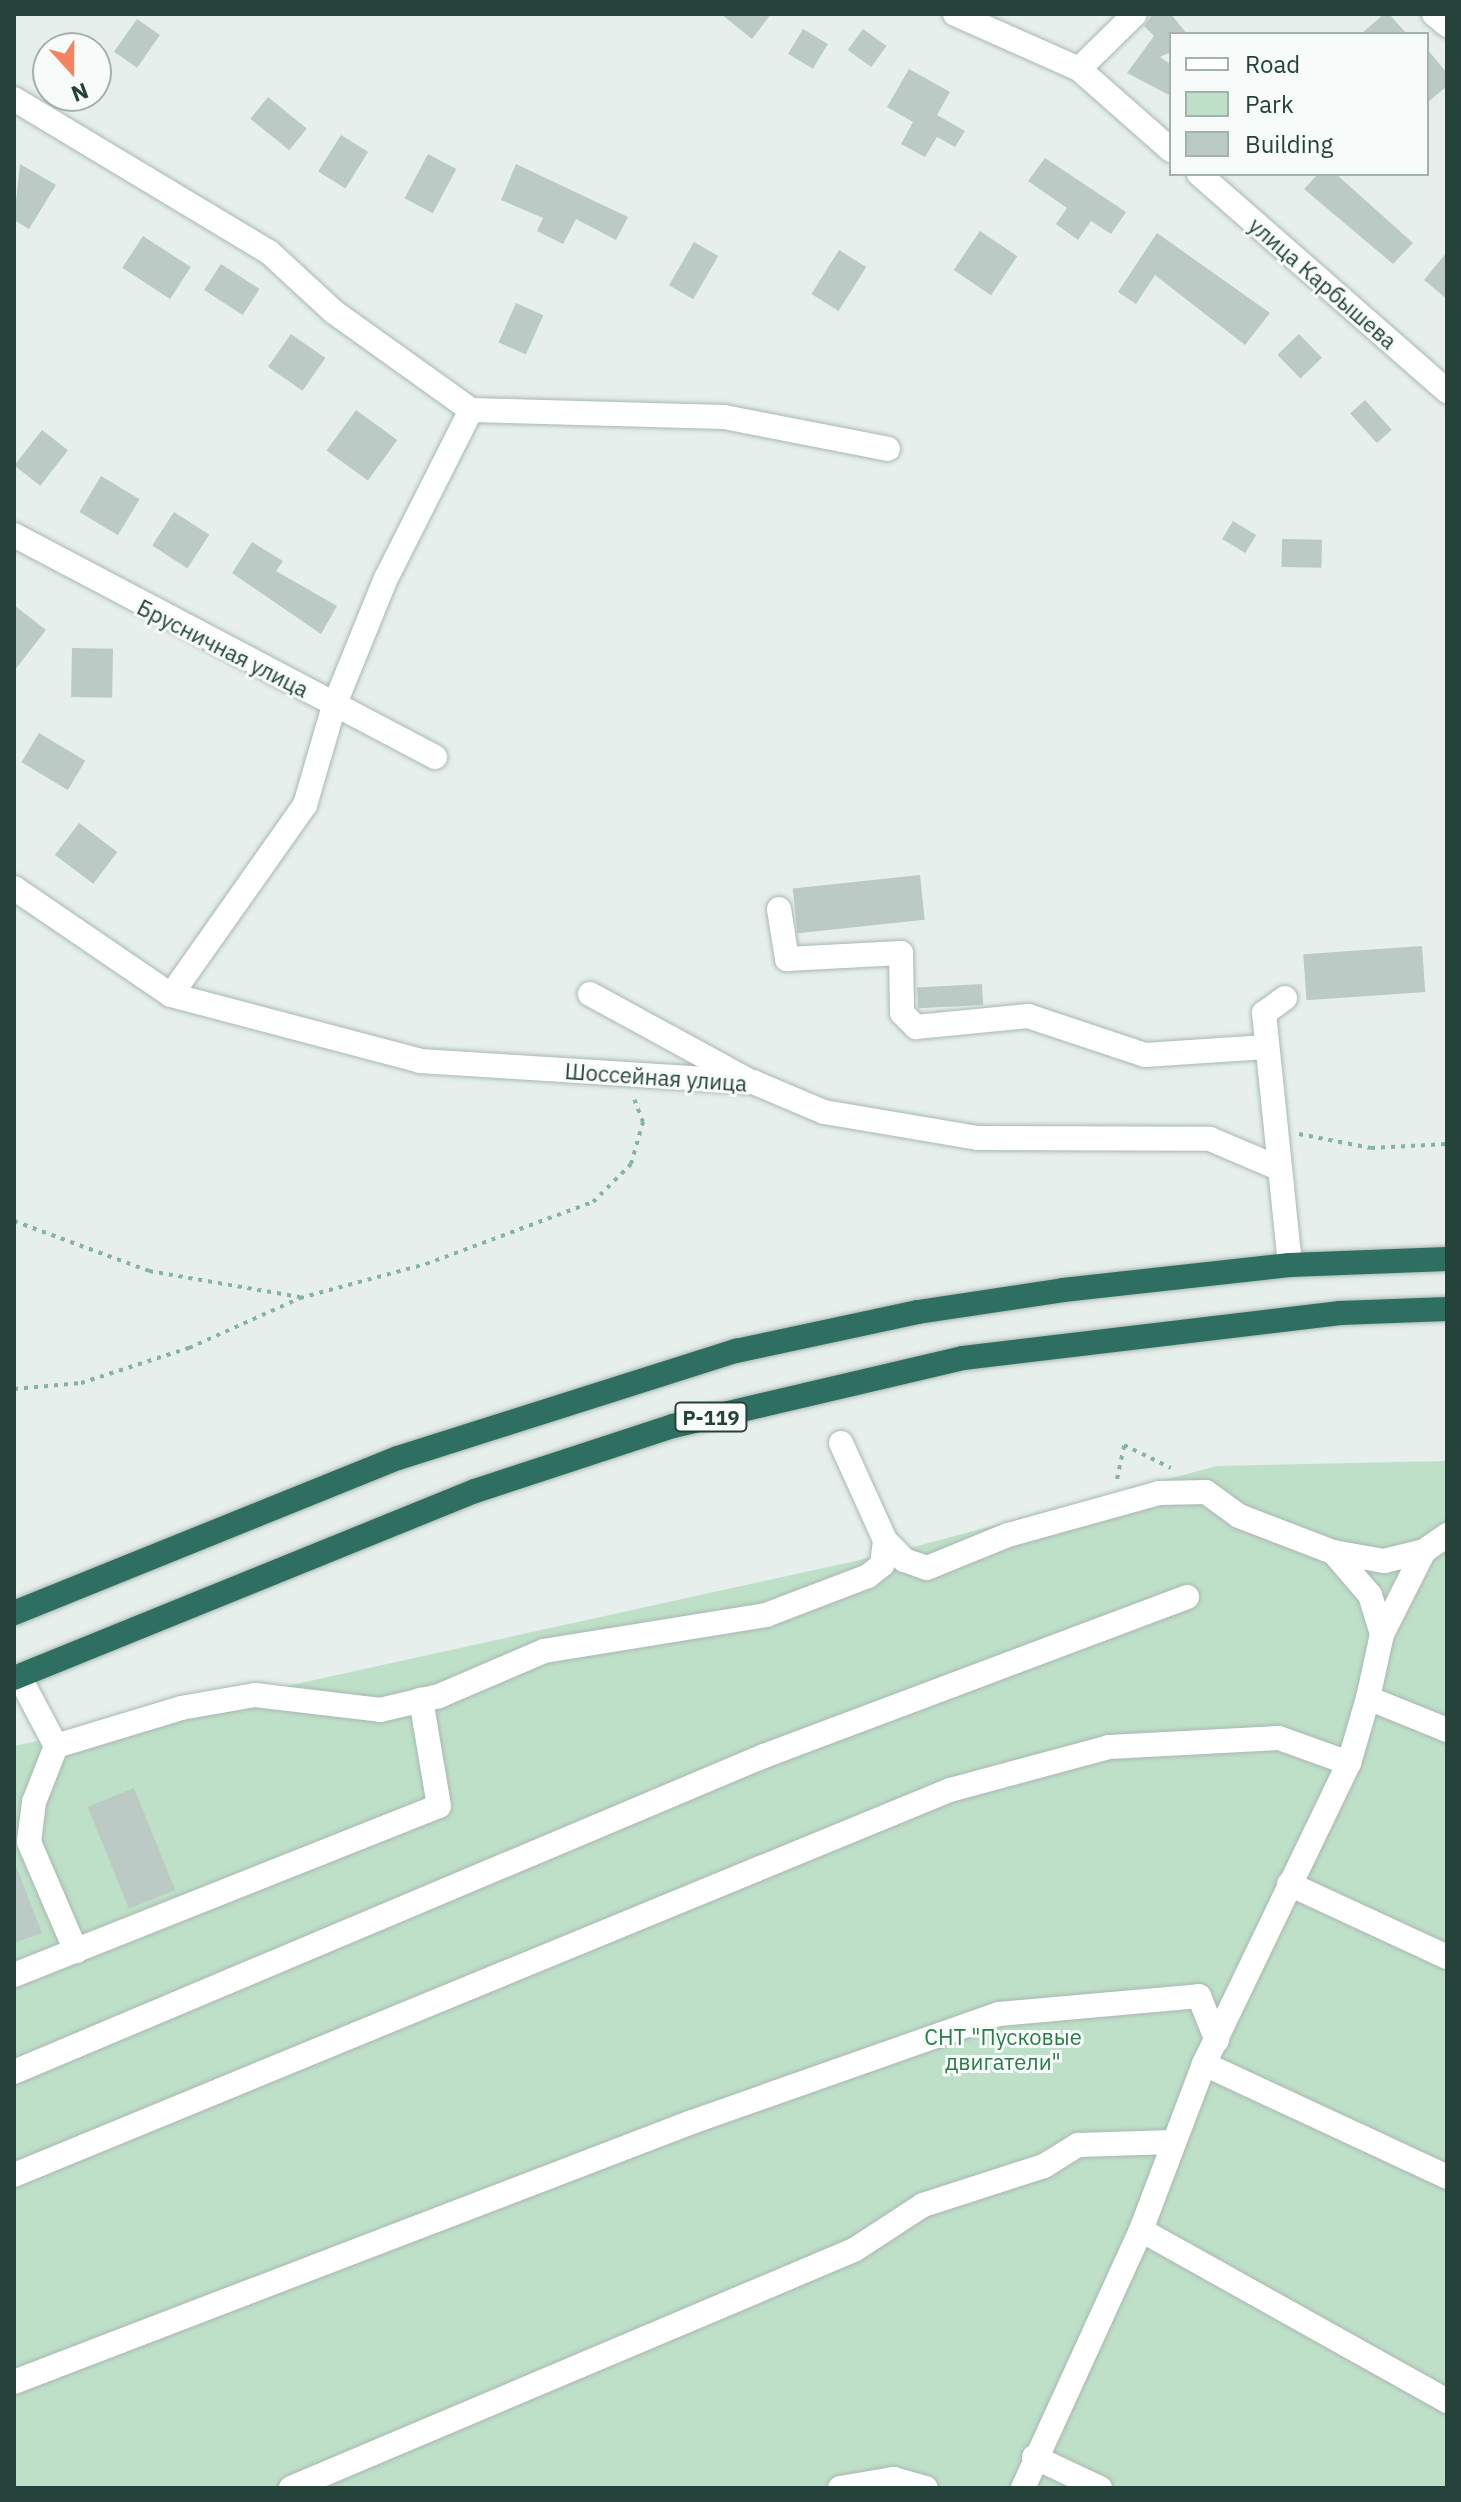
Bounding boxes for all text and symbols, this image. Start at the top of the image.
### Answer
north arrow [32,32,112,112]
legend [1169,32,1429,176]
text: Road [1245,48,1300,80]
text: N [67,77,93,109]
text: Park [1245,88,1294,120]
text: Building [1245,128,1333,160]
street label: улица Карбышева [1244,212,1402,354]
street label: Брусничная улица [133,593,313,703]
street label: Шоссейная улица [564,1057,748,1097]
road number: Р-119 [673,1401,749,1433]
park label: СНТ "Пусковые двигатели" [924,2023,1082,2074]

